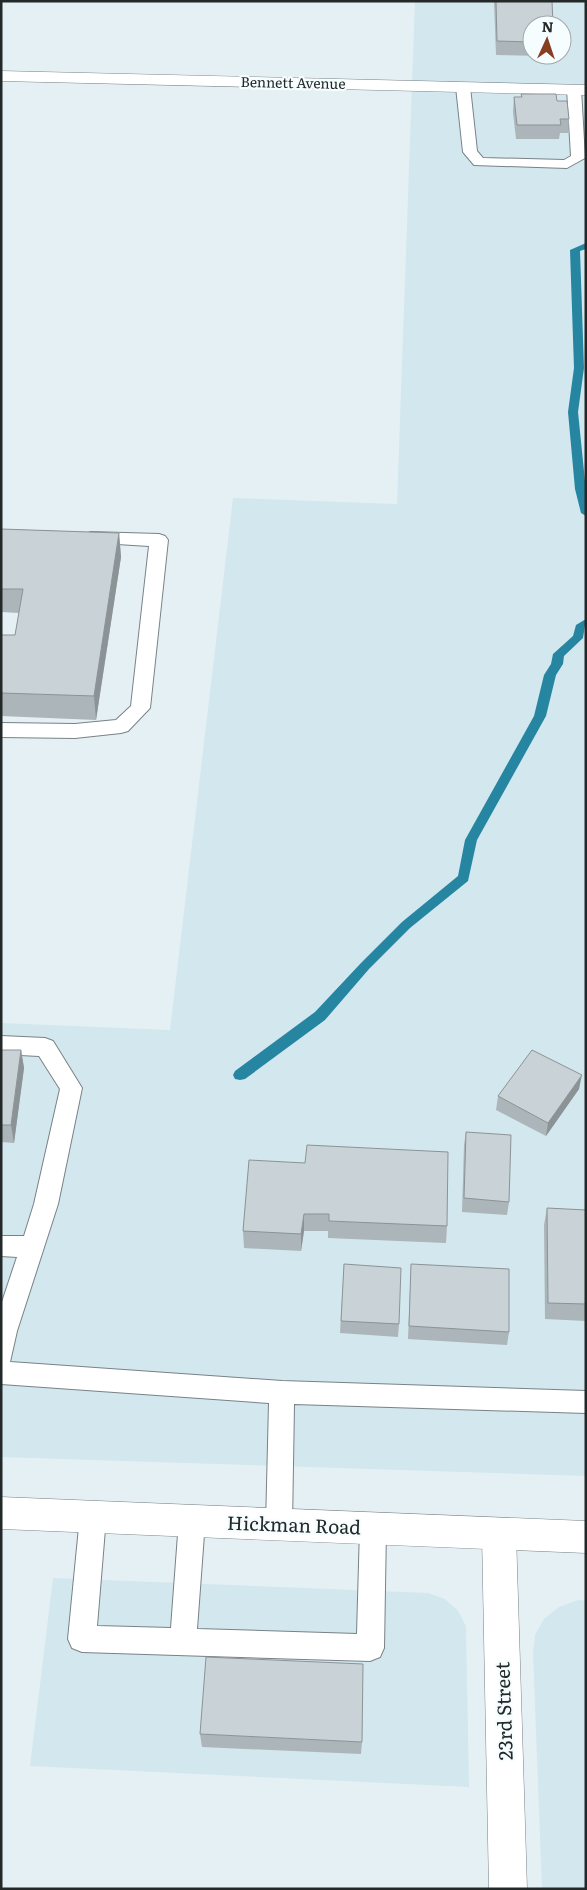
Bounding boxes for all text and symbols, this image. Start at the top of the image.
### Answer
north arrow [522,15,572,65]
text: N [541,16,554,36]
street label: Bennett Avenue [240,71,346,93]
street label: Hickman Road [227,1508,362,1540]
street label: 23rd Street [487,1661,519,1761]

